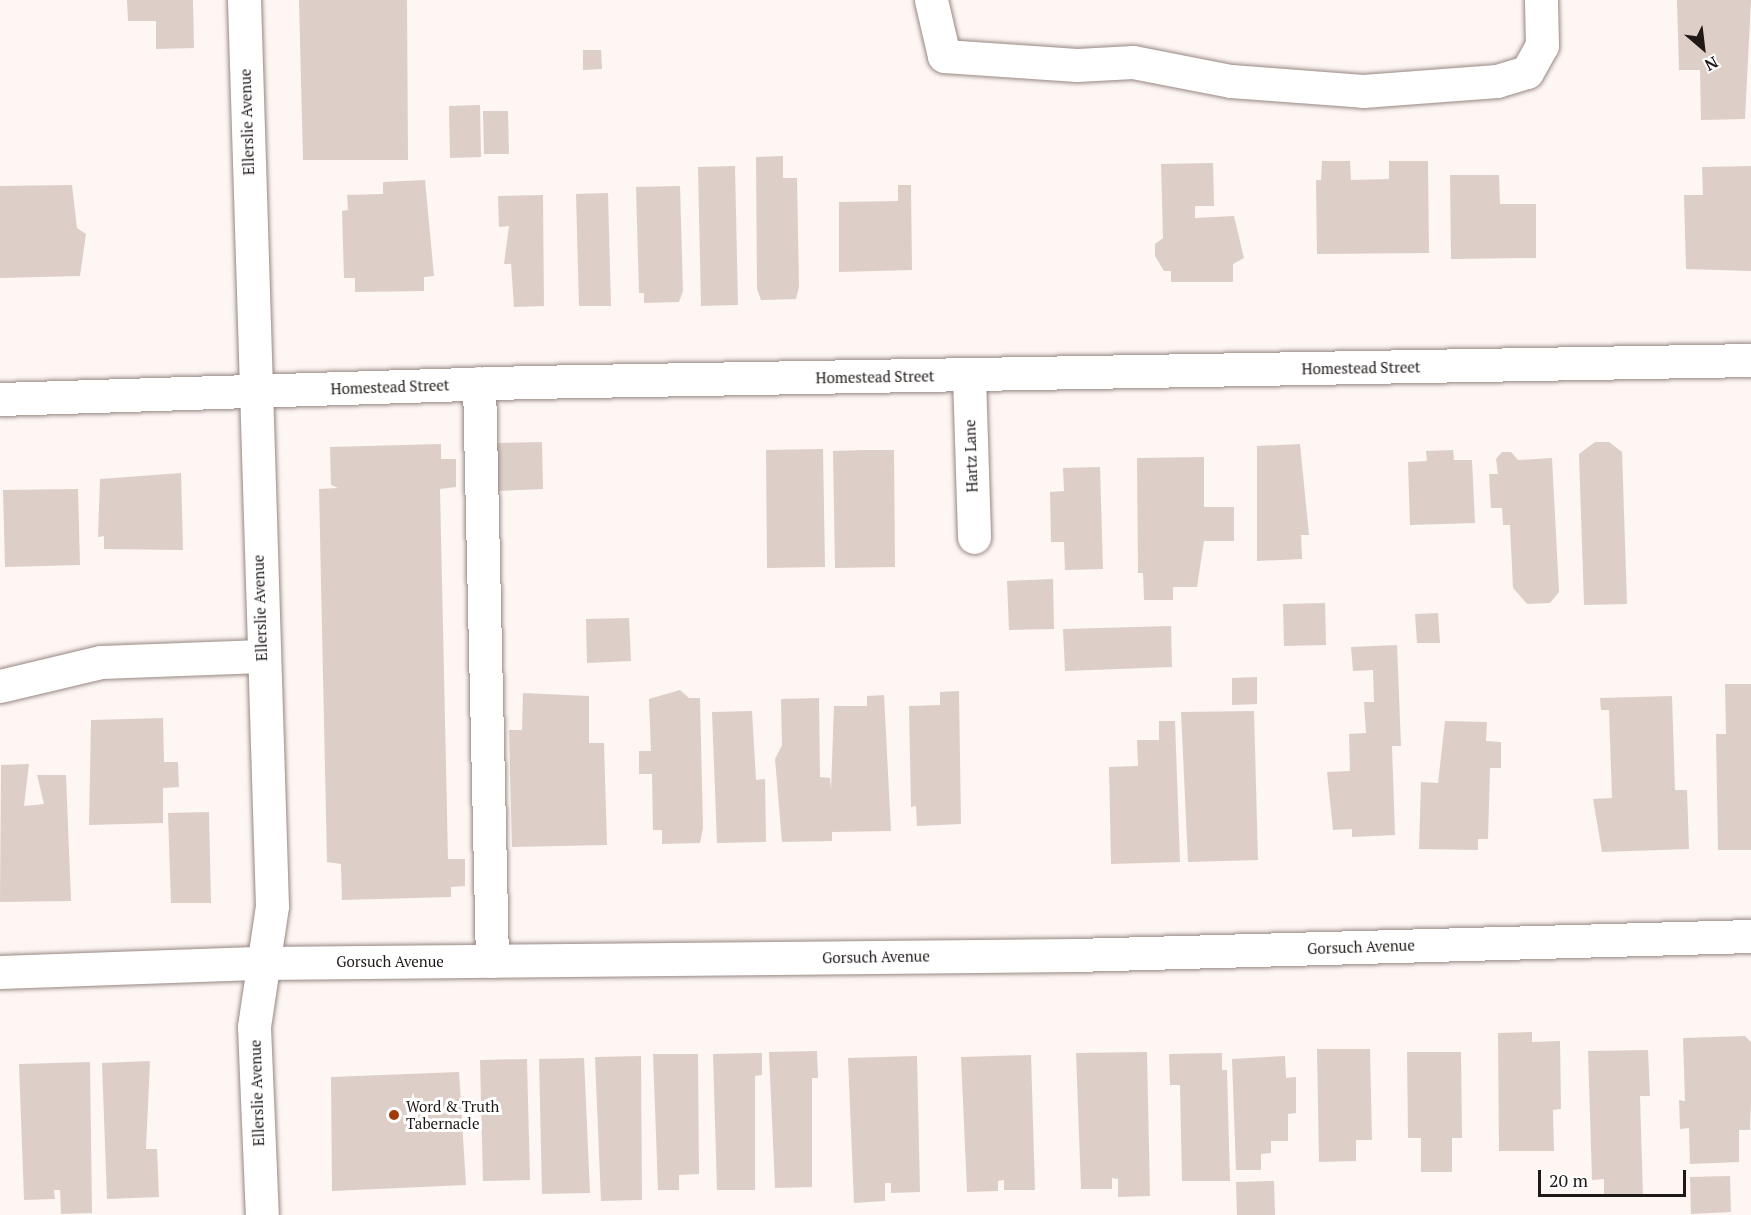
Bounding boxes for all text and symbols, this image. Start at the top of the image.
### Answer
north arrow [1673,18,1733,78]
text: N [1701,51,1722,76]
street label: Ellerslie Avenue [236,68,258,176]
street label: Homestead Street [1301,358,1421,378]
street label: Homestead Street [815,367,935,387]
street label: Homestead Street [330,376,450,398]
street label: Hartz Lane [961,419,981,493]
street label: Ellerslie Avenue [249,554,271,662]
street label: Gorsuch Avenue [1307,936,1415,958]
street label: Gorsuch Avenue [822,947,930,967]
street label: Gorsuch Avenue [336,953,444,971]
street label: Ellerslie Avenue [246,1039,268,1147]
place label: Word & Truth Tabernacle [406,1097,499,1132]
marker: Word & Truth Tabernacle [387,1108,401,1122]
scale bar [1541,1158,1690,1196]
text: 20 m [1549,1168,1588,1192]

